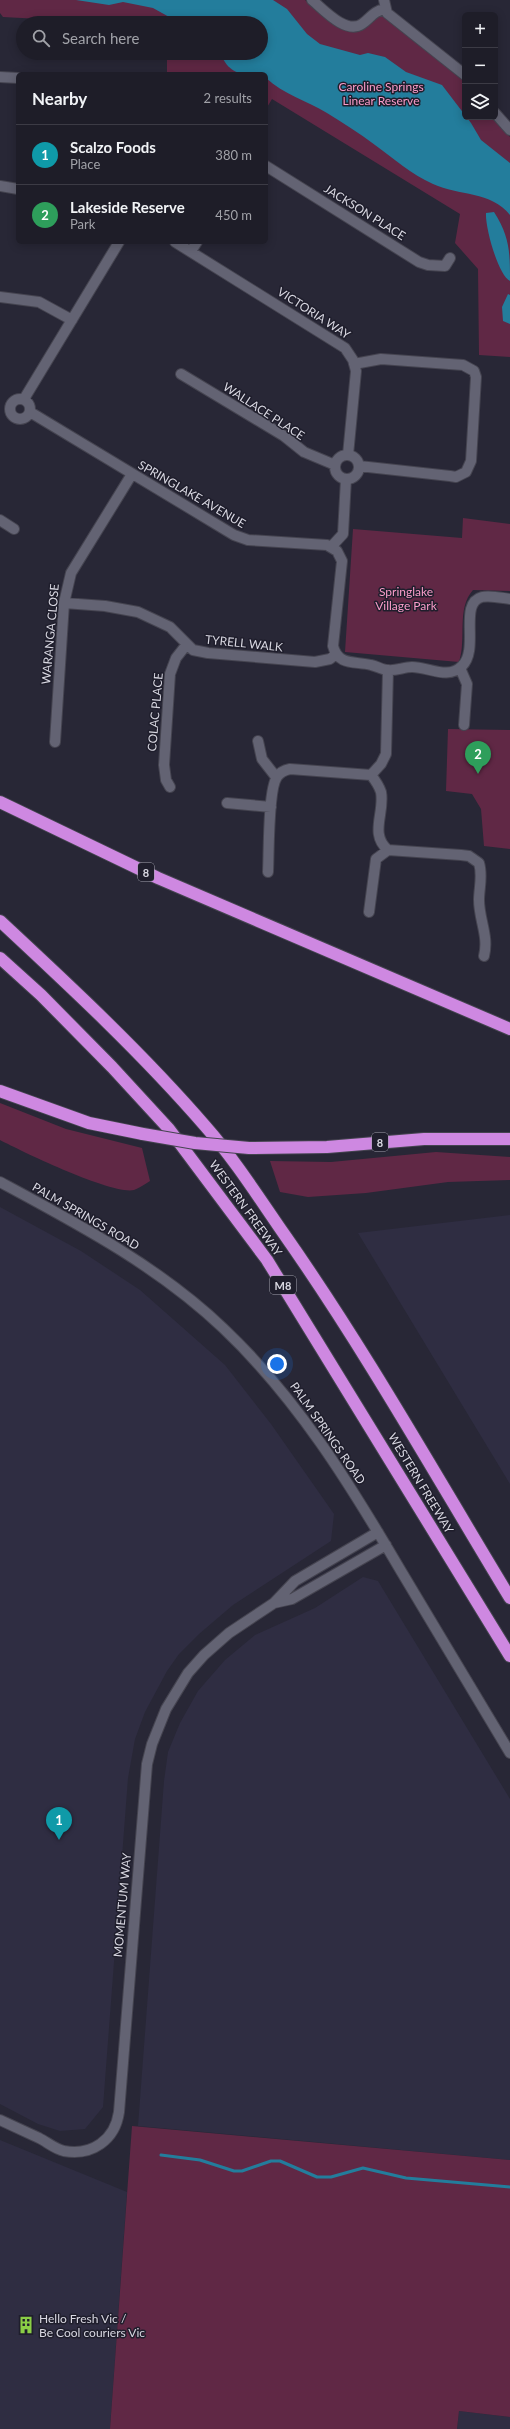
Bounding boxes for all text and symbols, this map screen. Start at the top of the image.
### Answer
map controls [462,12,498,120]
button: + [462,12,498,48]
search box [16,16,268,60]
icon: search [30,27,52,49]
text: Search here [62,29,139,47]
button: − [462,48,498,84]
park label: Caroline Springs Linear Reserve [338,79,424,108]
button: layers [462,84,498,120]
text: Nearby [32,88,87,109]
text: 2 results [204,90,252,106]
text: Scalzo Foods [70,138,156,156]
text: 1 [41,147,49,163]
text: 380 m [215,147,252,163]
text: Place [70,156,100,172]
street label: JACKSON PLACE [321,181,409,243]
text: Lakeside Reserve [70,198,185,216]
text: 2 [41,207,49,223]
text: 450 m [215,207,252,223]
text: Park [70,216,95,232]
street label: VICTORIA WAY [275,284,354,342]
street label: WALLACE PLACE [220,379,308,443]
street label: SPRINGLAKE AVENUE [136,457,249,531]
street label: WARANGA CLOSE [38,583,62,685]
park label: Springlake Village Park [375,584,438,613]
street label: TYRELL WALK [204,631,284,655]
street label: COLAC PLACE [144,672,166,752]
pin: 2 [465,741,491,774]
road number: 8 [138,863,154,881]
road number: 8 [372,1133,388,1151]
street label: WESTERN FREEWAY [206,1157,286,1259]
street label: PALM SPRINGS ROAD [30,1179,142,1253]
road number: M8 [270,1276,296,1294]
your location [267,1354,287,1374]
street label: PALM SPRINGS ROAD [287,1379,369,1487]
street label: WESTERN FREEWAY [385,1430,457,1536]
pin: 1 [46,1807,72,1840]
street label: MOMENTUM WAY [110,1852,134,1958]
place label: Hello Fresh Vic / Be Cool couriers Vic [39,2311,145,2340]
building icon: Hello Fresh Vic / Be Cool couriers Vic [16,2315,36,2335]

